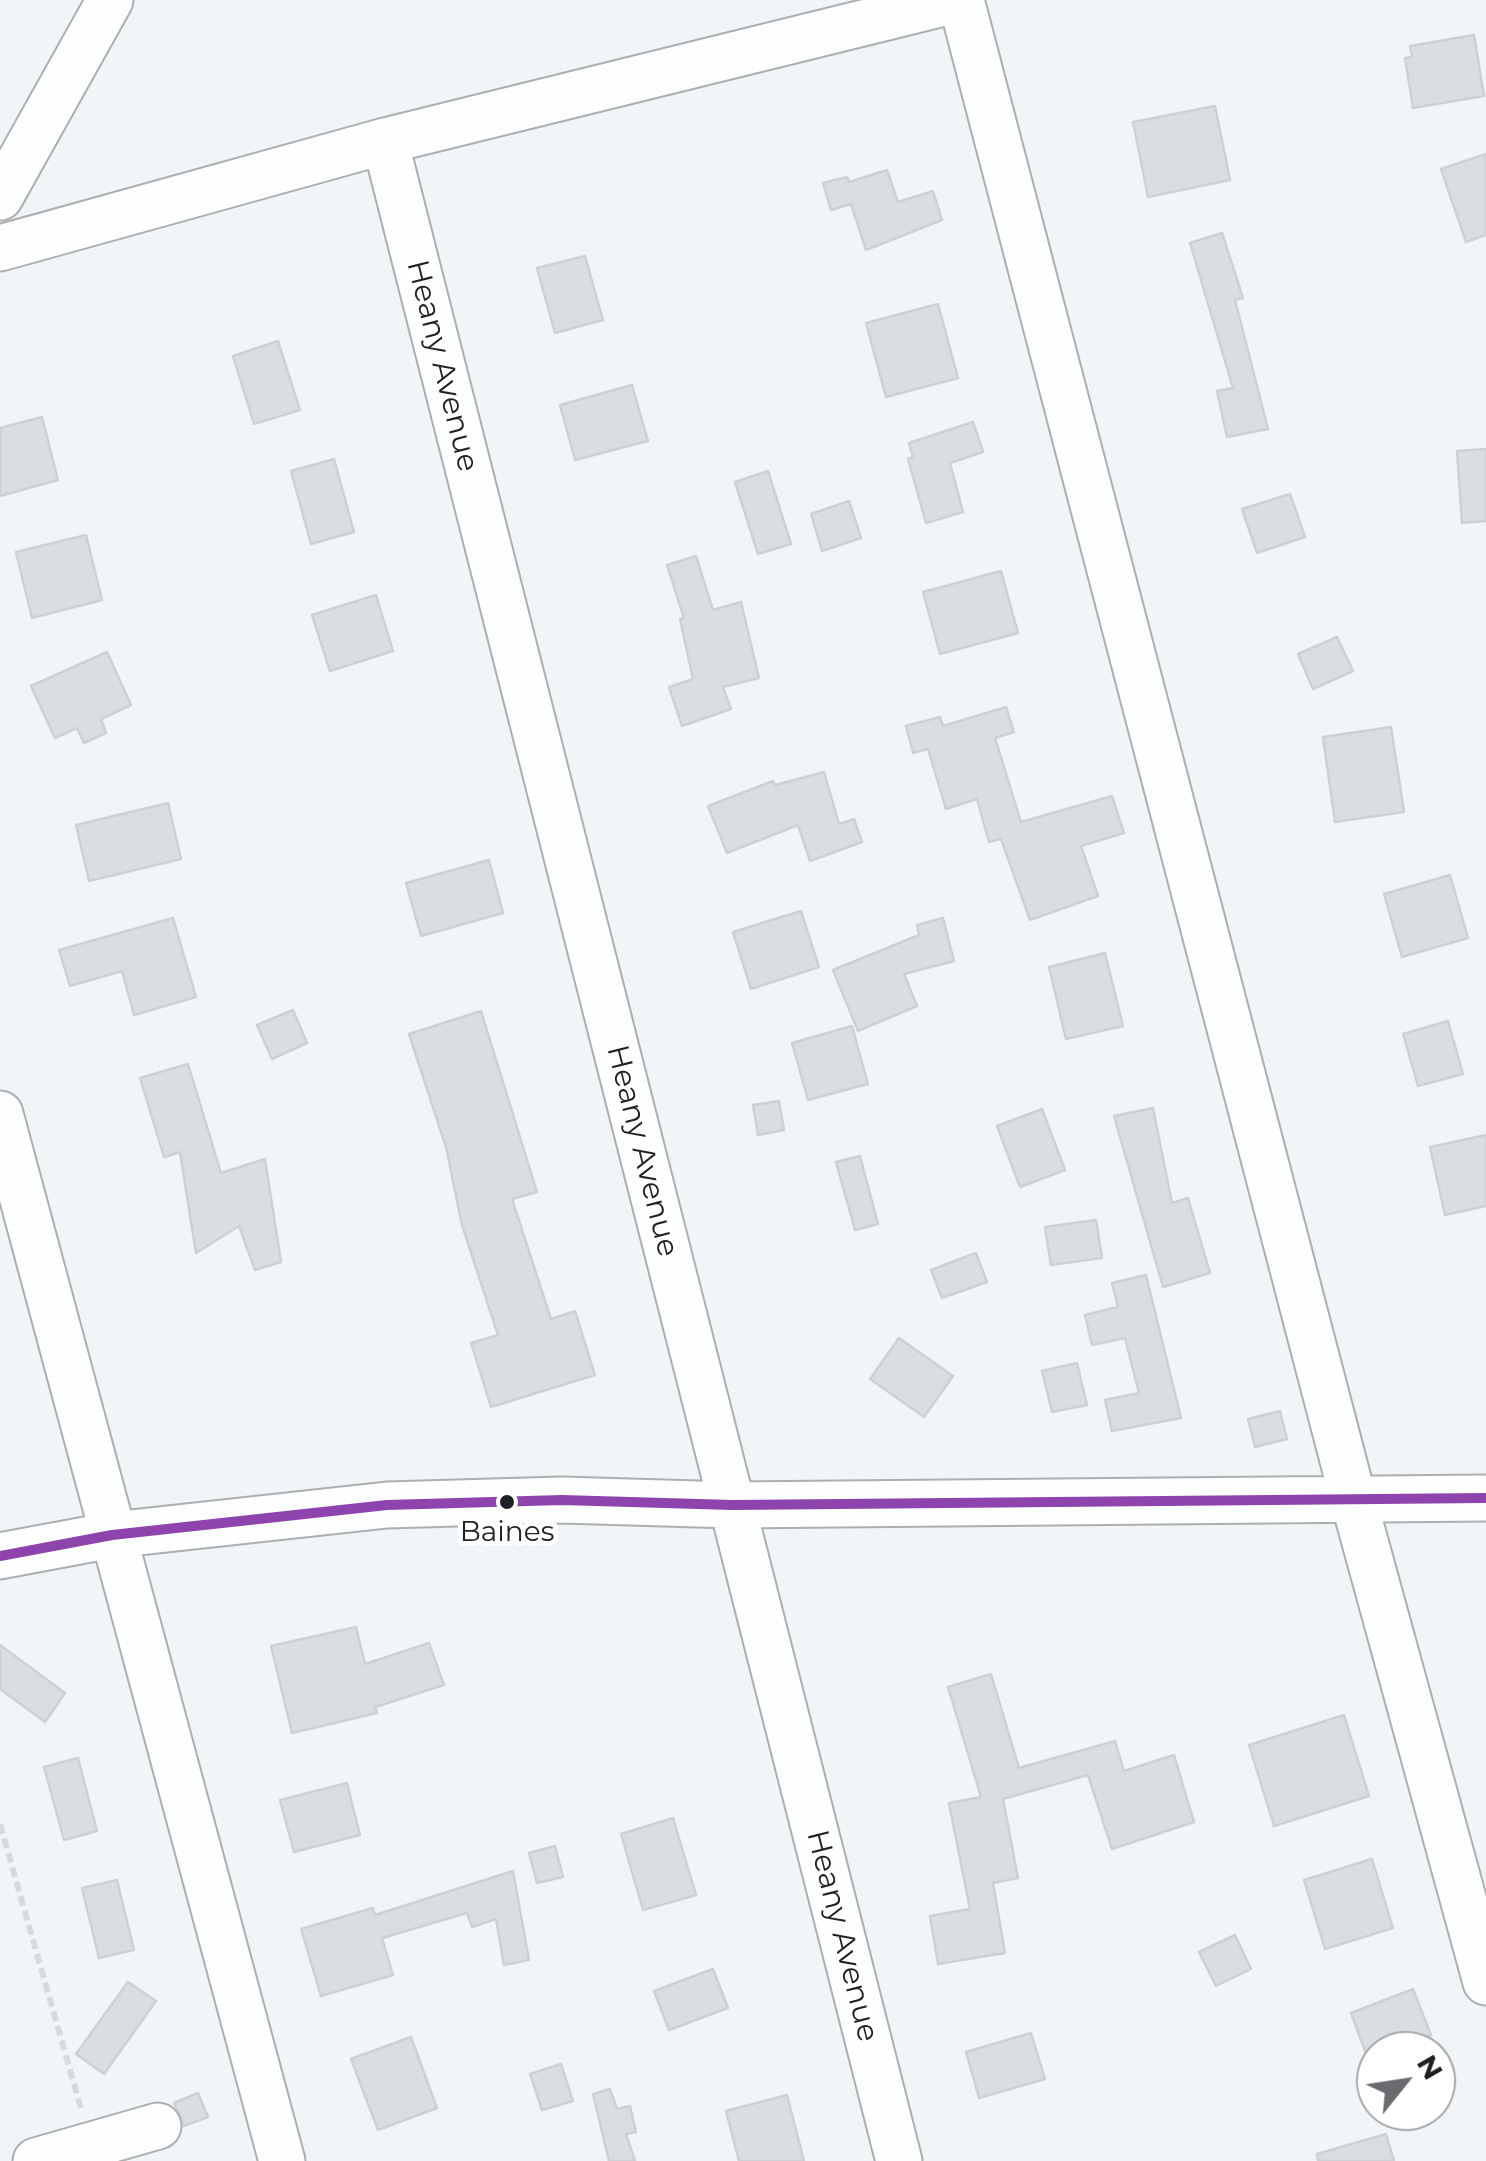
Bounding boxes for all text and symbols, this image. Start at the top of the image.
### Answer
street label: Heany Avenue [398,256,486,476]
street label: Heany Avenue [598,1041,686,1261]
marker: Baines [497,1492,517,1512]
place label: Baines [460,1516,554,1550]
street label: Heany Avenue [798,1826,886,2046]
north arrow [1356,2031,1456,2131]
text: N [1410,2049,1451,2085]

